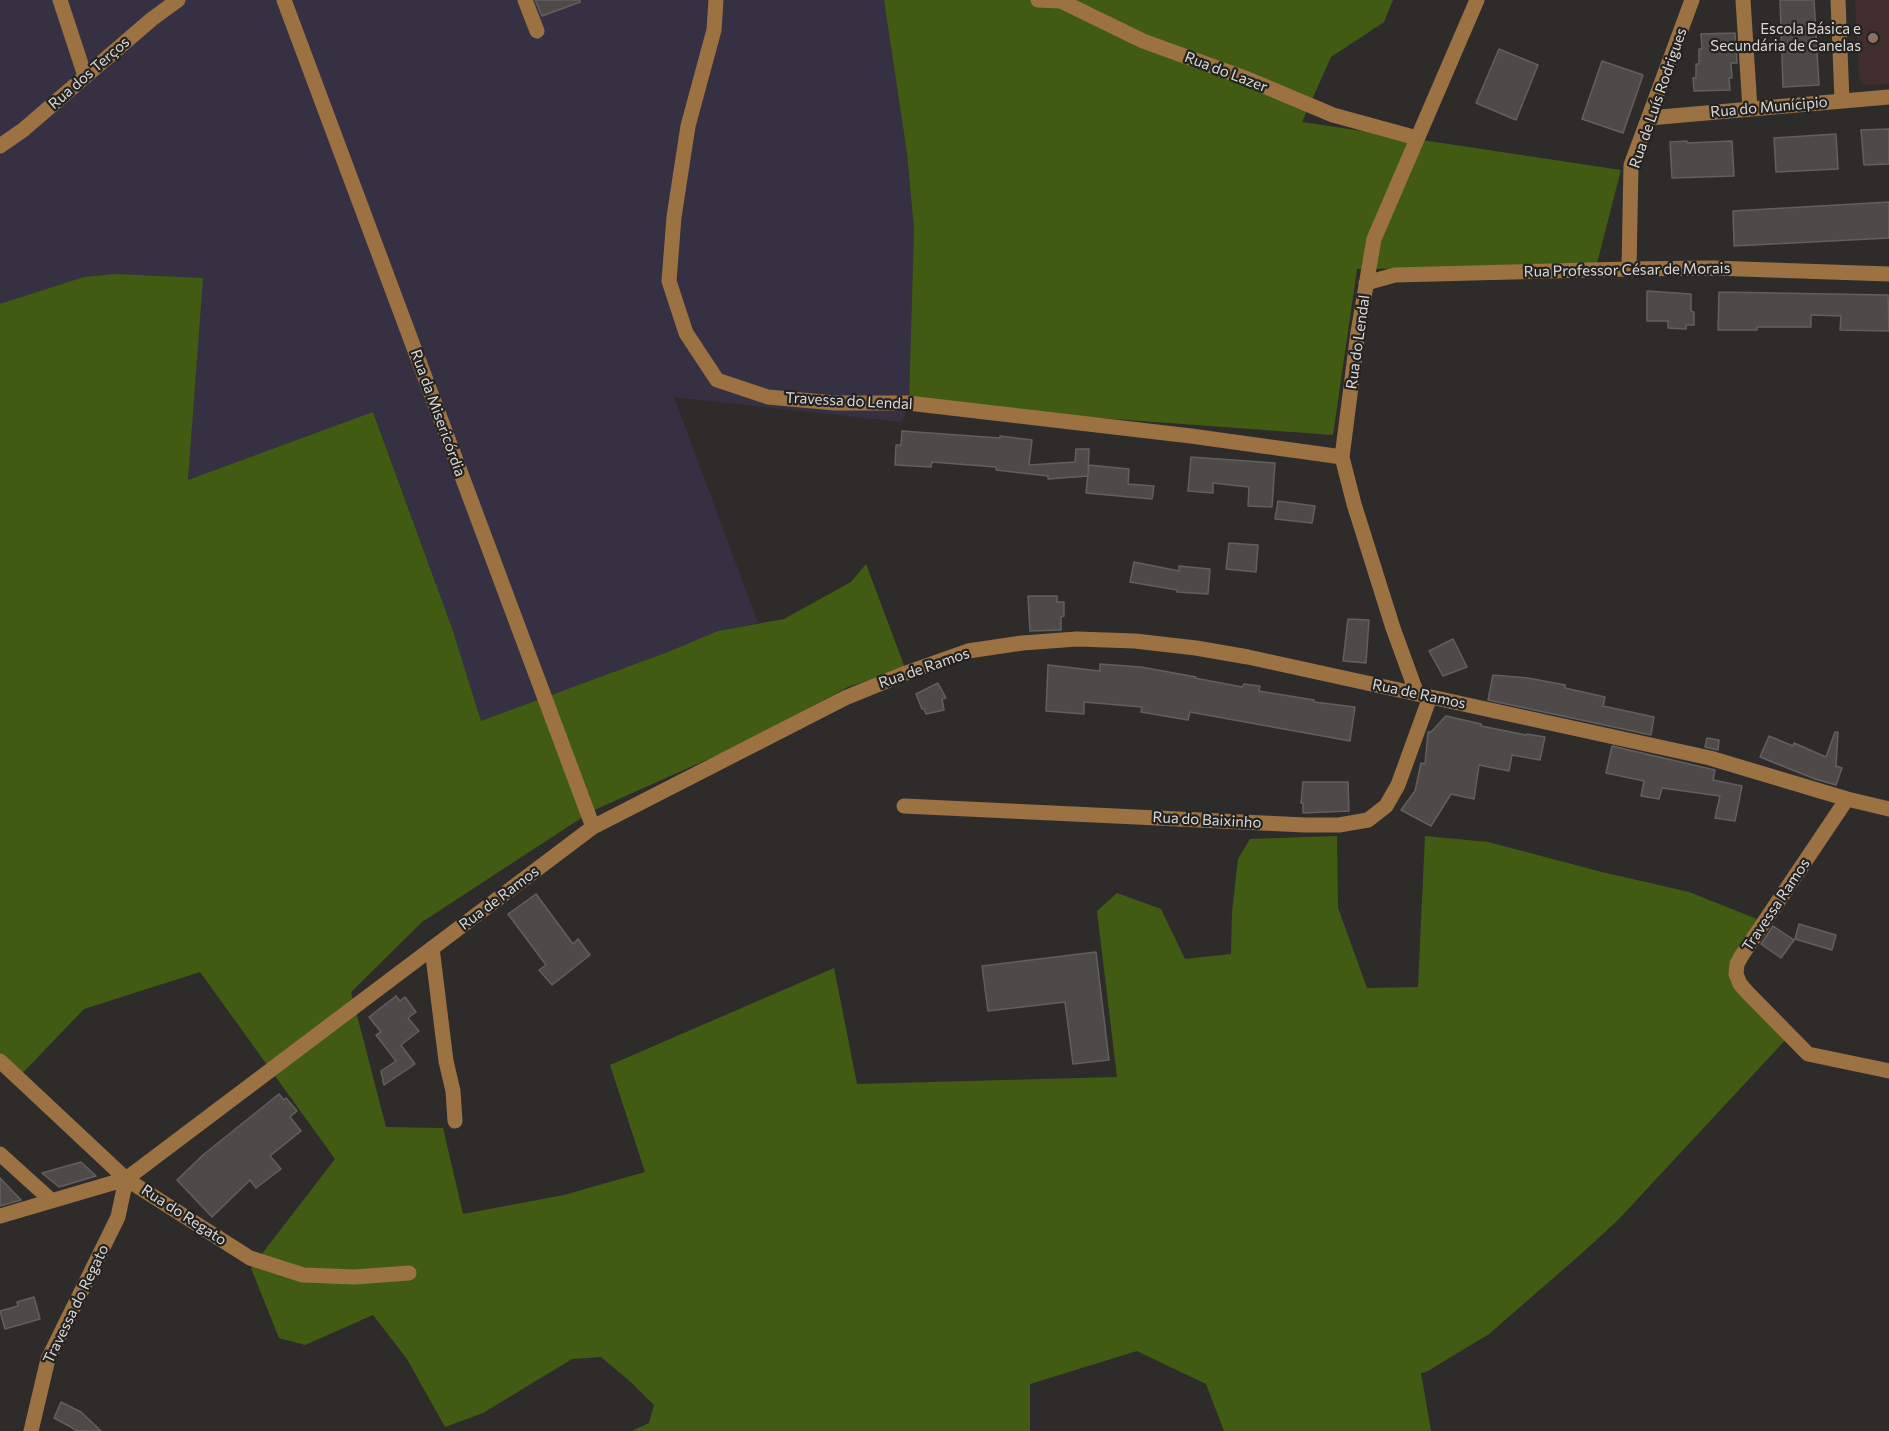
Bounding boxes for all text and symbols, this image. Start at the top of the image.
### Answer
place label: Escola Básica e Secundária de Canelas [1710,20,1861,55]
street label: Rua de Luís Rodrigues [1626,25,1690,171]
marker: Escola Básica e Secundária de Canelas [1866,31,1880,45]
street label: Rua dos Terços [45,33,133,113]
street label: Rua do Lazer [1182,48,1270,96]
street label: Rua do Munícipio [1710,93,1828,121]
street label: Rua Professor César de Morais [1523,259,1731,281]
street label: Rua do Lendal [1342,294,1374,390]
street label: Rua da Misericórdia [407,347,469,479]
street label: Travessa do Lendal [785,389,913,413]
street label: Rua de Ramos [876,644,972,692]
street label: Rua de Ramos [1371,675,1467,713]
street label: Rua do Baixinho [1152,808,1262,832]
street label: Travessa Ramos [1738,855,1814,955]
street label: Rua de Ramos [456,862,542,934]
street label: Rua do Regato [138,1181,230,1249]
street label: Travessa do Regato [39,1241,113,1367]

